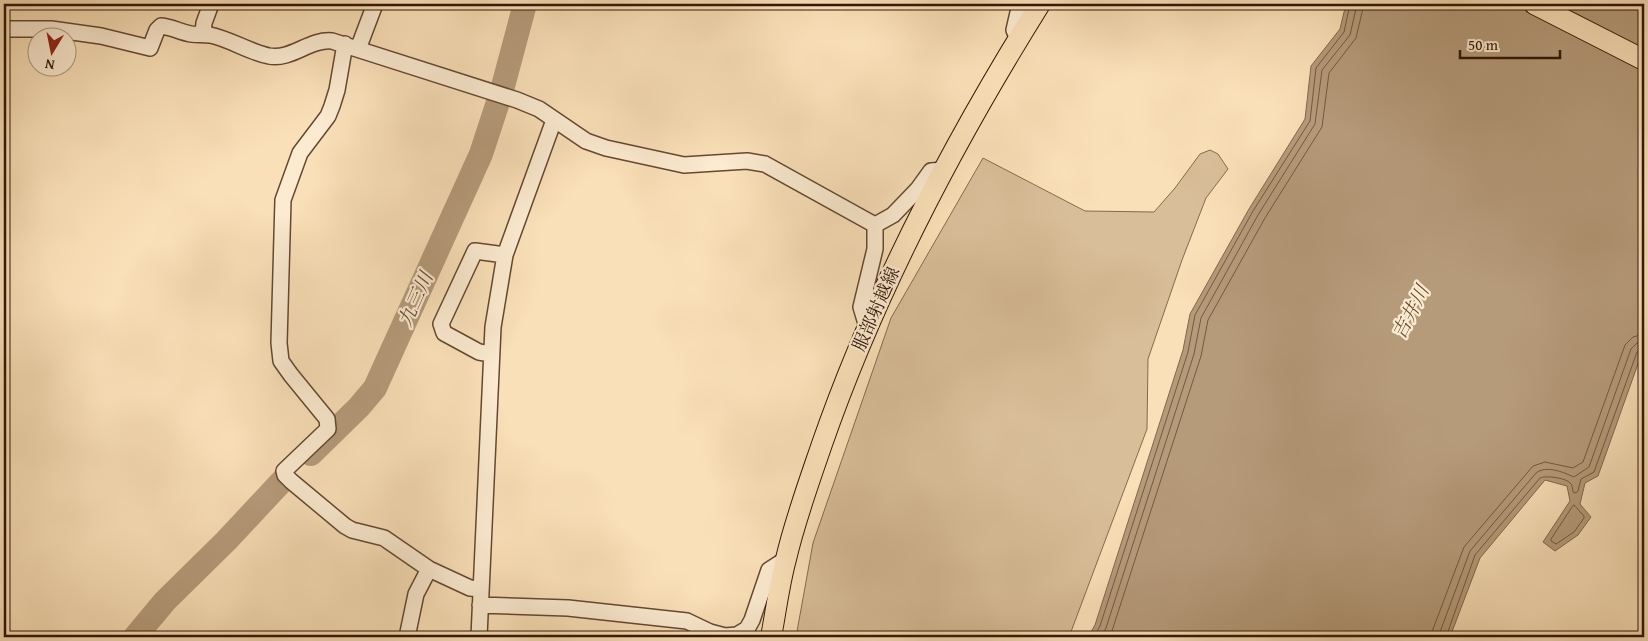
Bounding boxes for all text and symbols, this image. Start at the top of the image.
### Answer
north arrow [28,28,78,78]
scale bar [1460,28,1560,60]
text: 50 m [1468,34,1499,55]
text: N [43,54,56,75]
street label: 服部射越線 [845,262,906,355]
water label: 九三川 [391,265,440,331]
water label: 吉井川 [1385,278,1436,344]

